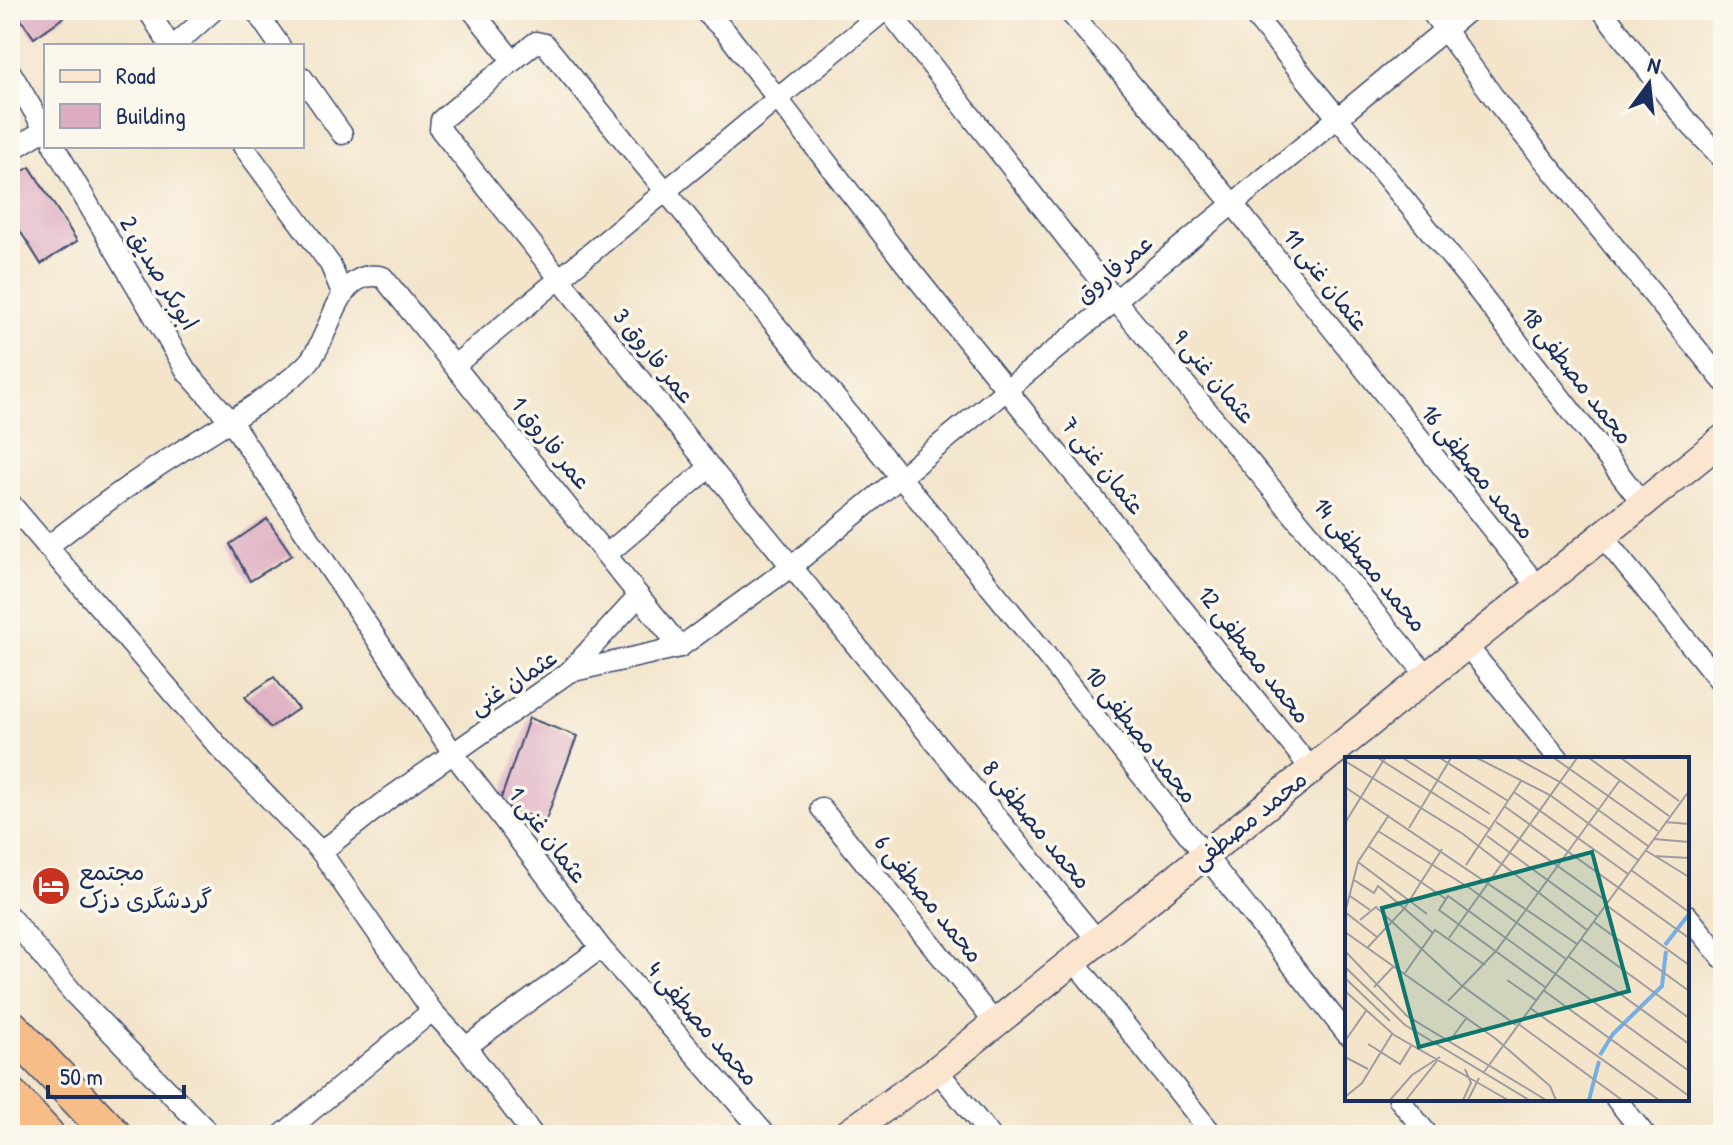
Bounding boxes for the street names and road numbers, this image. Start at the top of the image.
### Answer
street label: ابوبکر صدیق 2 [113,209,207,336]
street label: عثمان غنی 11 [1276,221,1377,337]
street label: عمرفاروق [1068,226,1159,310]
street label: محمد مصطفی 18 [1514,300,1641,451]
street label: عمر فاروق 3 [607,301,703,410]
street label: عثمان غنی 9 [1166,322,1264,430]
street label: عمر فاروق 1 [504,389,599,496]
street label: محمد مصطفی 16 [1414,397,1543,546]
street label: عثمان غنی 7 [1055,410,1153,521]
street label: محمد مصطفی 14 [1307,490,1435,638]
street label: محمد مصطفی 12 [1191,579,1319,730]
street label: عثمان غنی [462,641,563,722]
street label: محمد مصطفی 10 [1078,659,1206,810]
street label: محمد مصطفی 8 [976,753,1100,896]
street label: محمد مصطفی [1183,762,1313,876]
street label: عثمان غنی 1 [502,779,596,889]
street label: محمد مصطفی 6 [868,828,991,969]
street label: محمد مصطفی 4 [641,954,767,1093]

